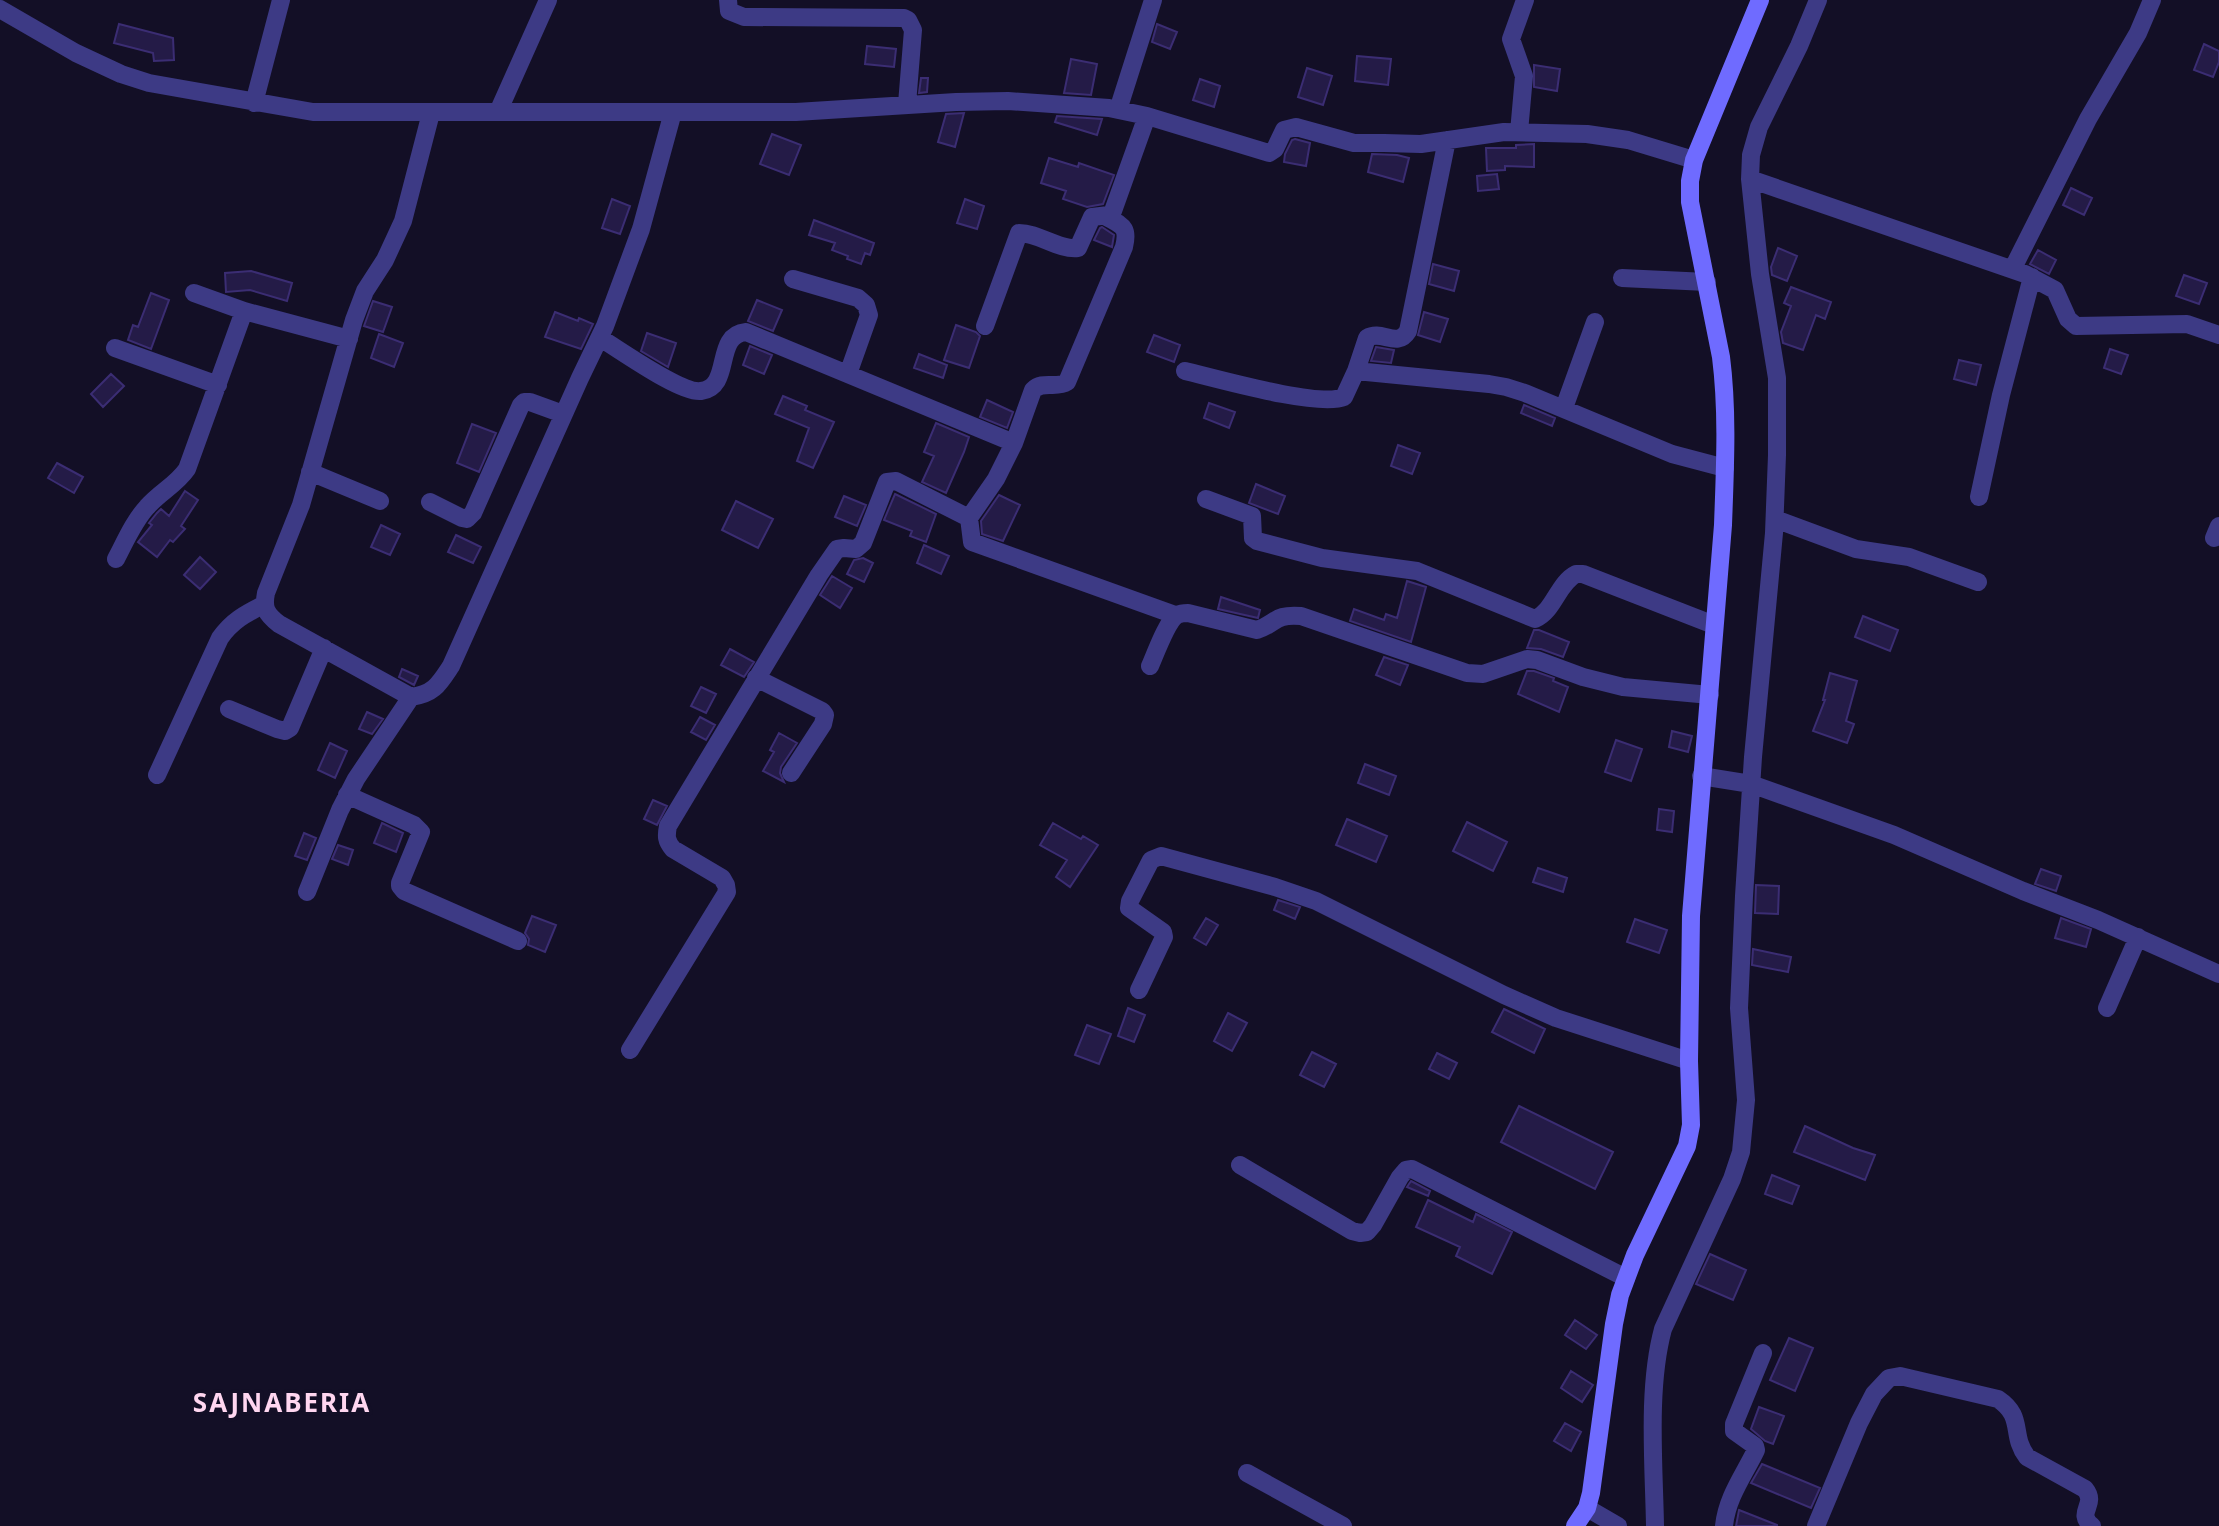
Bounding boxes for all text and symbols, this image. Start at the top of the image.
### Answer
district label: SAJNABERIA [193,1384,371,1420]

